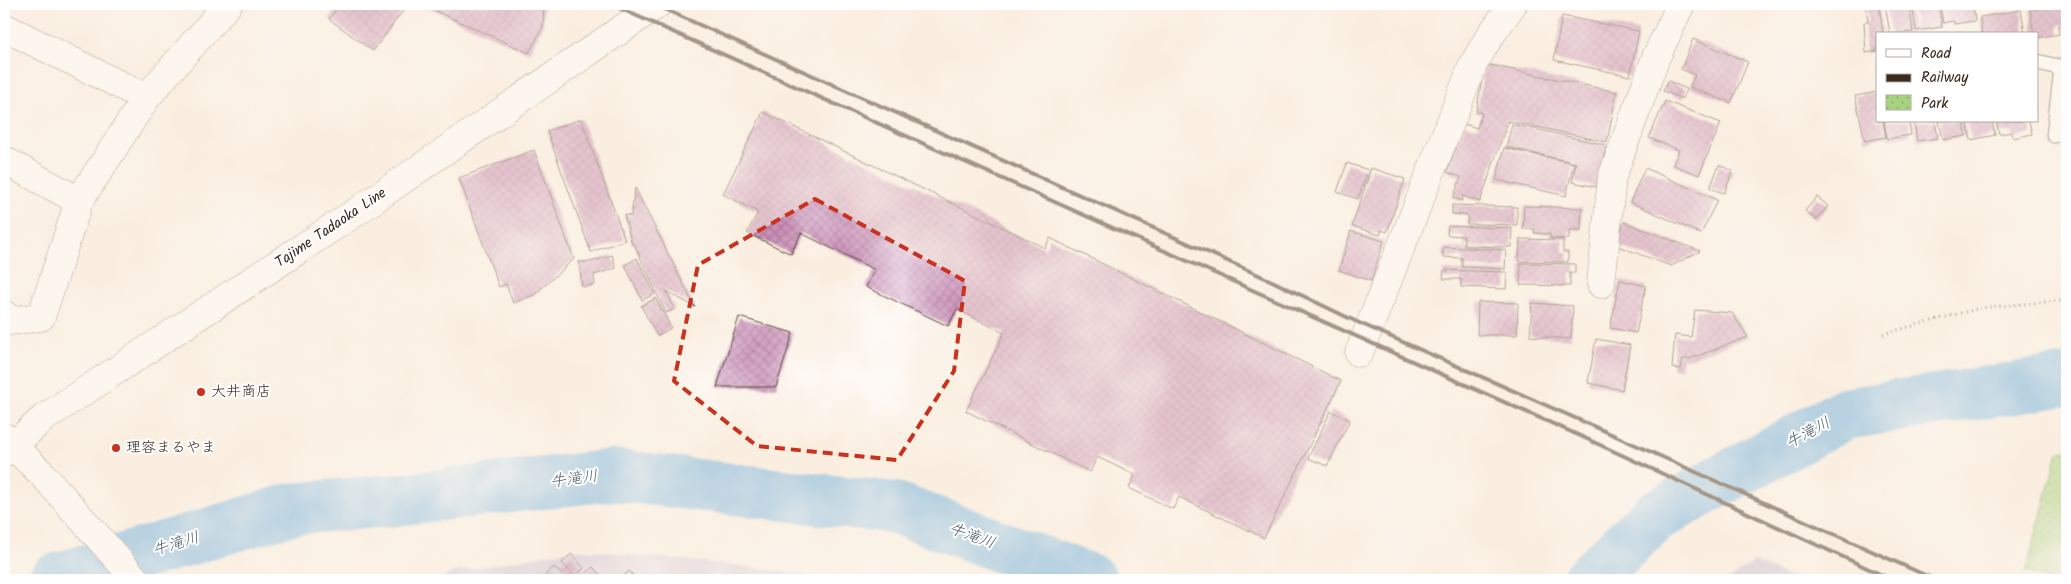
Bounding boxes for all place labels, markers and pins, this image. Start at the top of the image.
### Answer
place label: 大井商店 [211,380,271,404]
marker: 大井商店 [195,386,207,398]
place label: 理容まるやま [126,436,216,460]
marker: 理容まるやま [110,442,122,454]

